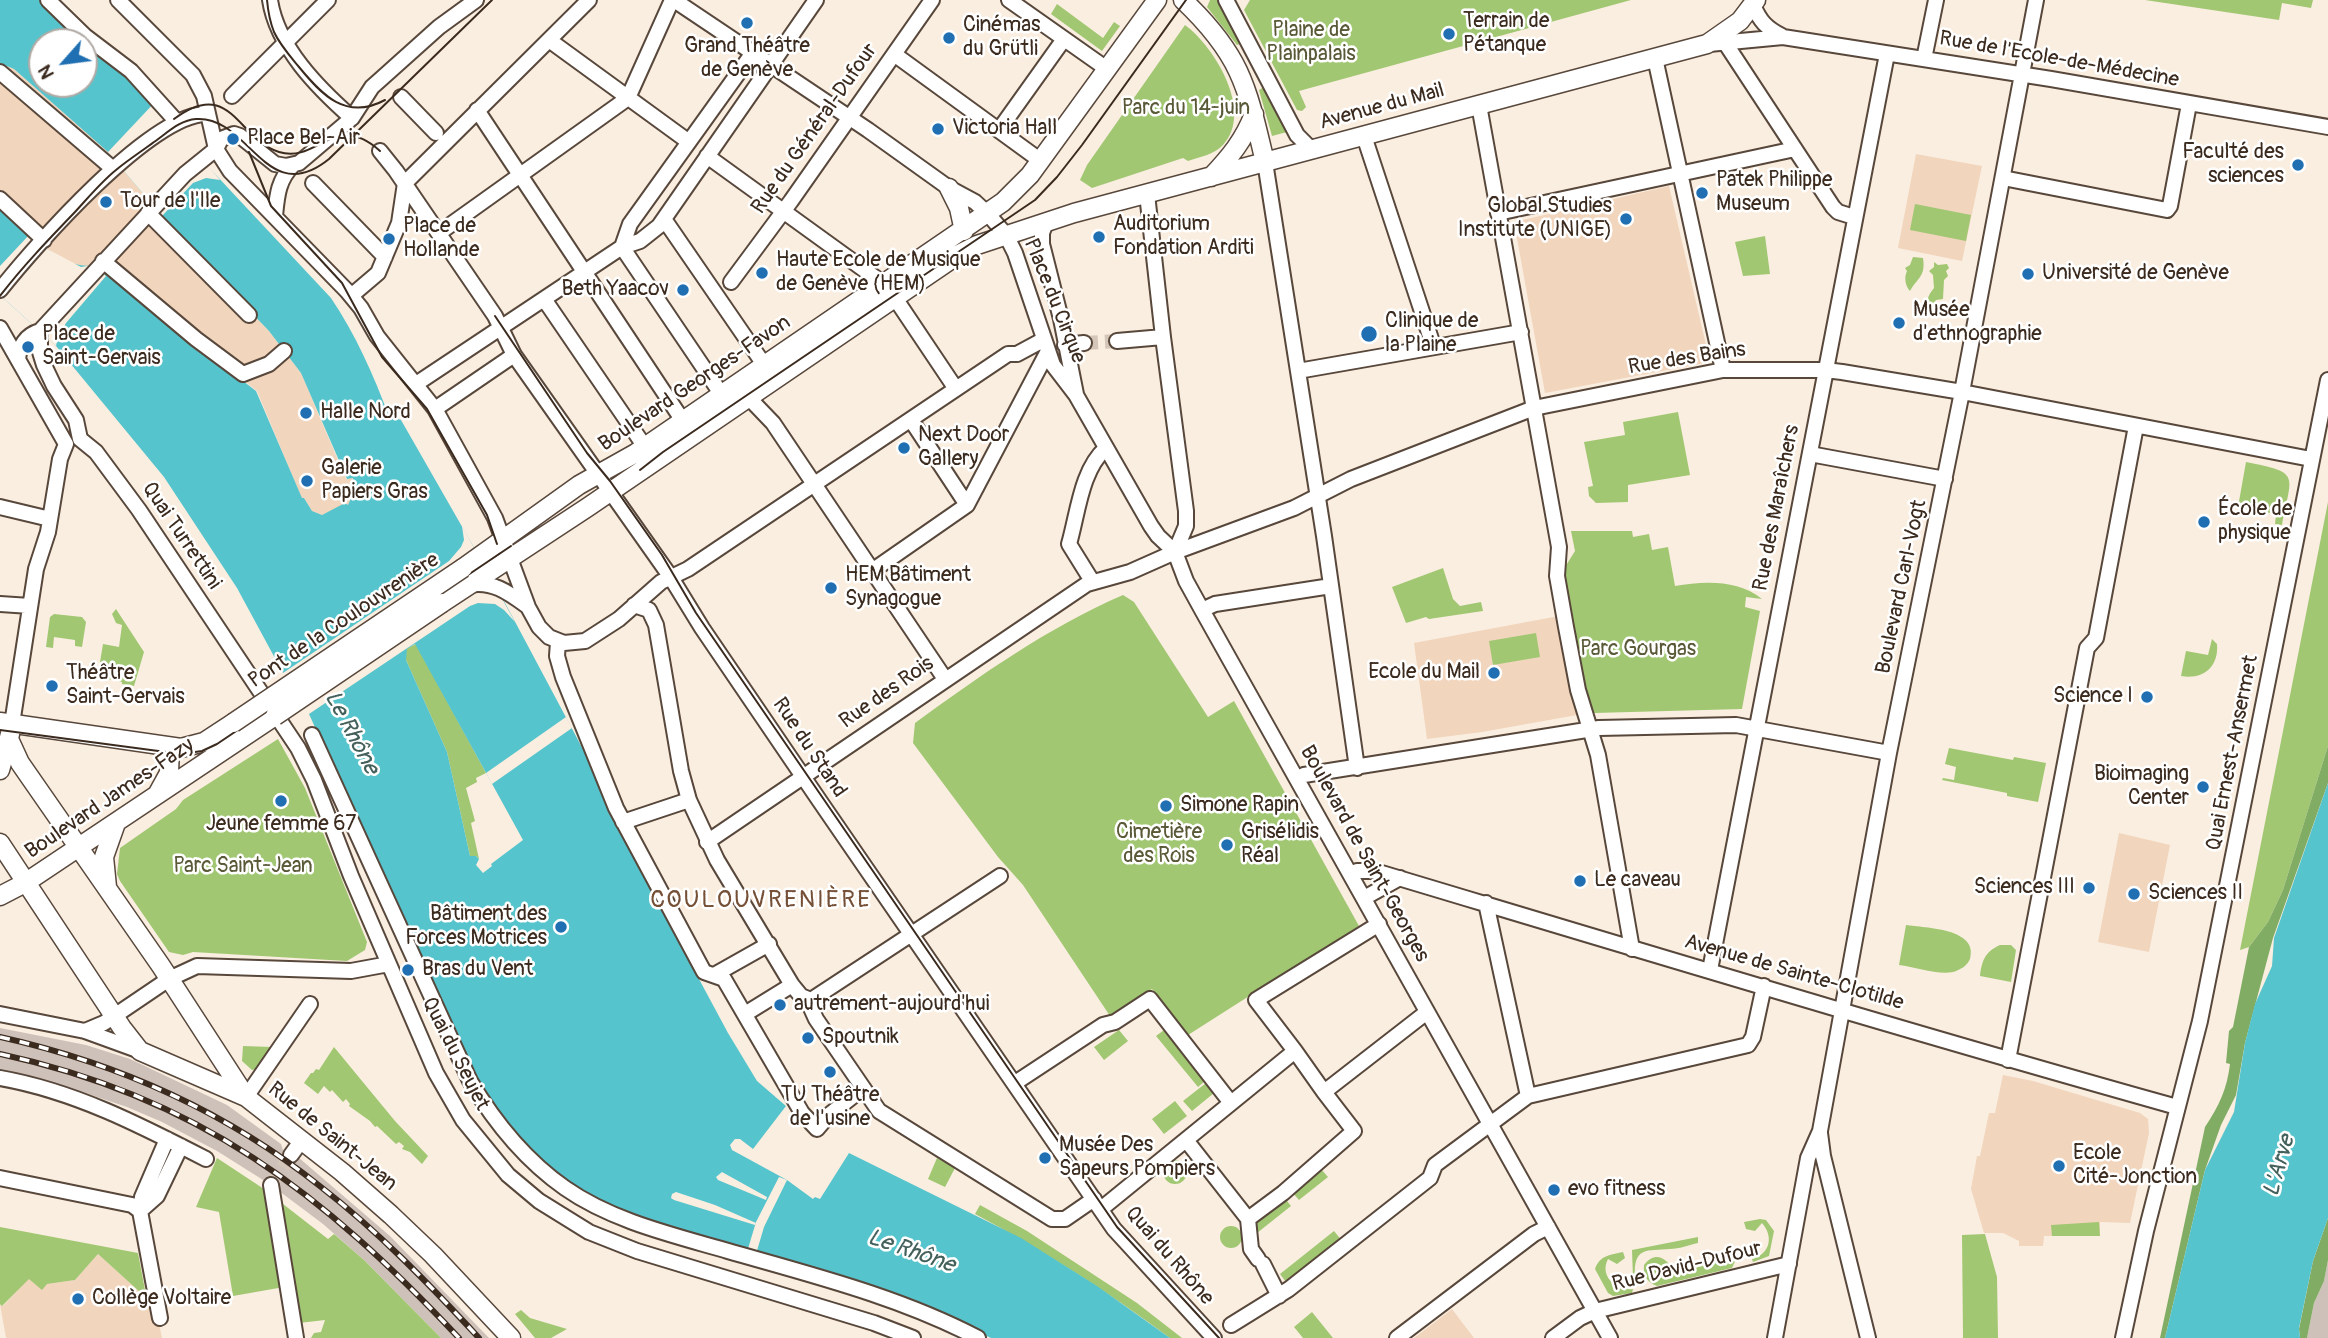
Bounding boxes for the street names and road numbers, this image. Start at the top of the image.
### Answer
street label: Rue de l'Ecole-de-Médecine [1937,27,2181,93]
street label: Rue du Général-Dufour [747,39,883,219]
street label: Avenue du Mail [1317,78,1447,136]
street label: Place du Cirque [1018,235,1090,367]
street label: Boulevard Georges-Favon [594,310,796,458]
street label: Rue des Bains [1627,337,1747,381]
street label: Rue des Maraîchers [1749,423,1805,593]
street label: Quai Turrettini [136,478,226,594]
street label: Boulevard Carl-Vogt [1871,498,1933,676]
street label: Pont de la Coulouvrenière [244,548,444,694]
street label: Rue des Rois [835,651,939,735]
street label: Quai Ernest-Ansermet [2202,653,2264,853]
street label: Rue du Stand [766,693,852,803]
street label: Boulevard James-Fazy [21,733,199,865]
street label: Boulevard de Saint-Georges [1294,741,1434,967]
street label: Avenue de Sainte-Clotilde [1682,930,1906,1016]
street label: Quai du Seujet [416,993,494,1115]
street label: Rue de Saint-Jean [262,1077,402,1197]
street label: Quai du Rhône [1119,1201,1219,1311]
street label: Rue David-Dufour [1610,1236,1764,1298]

